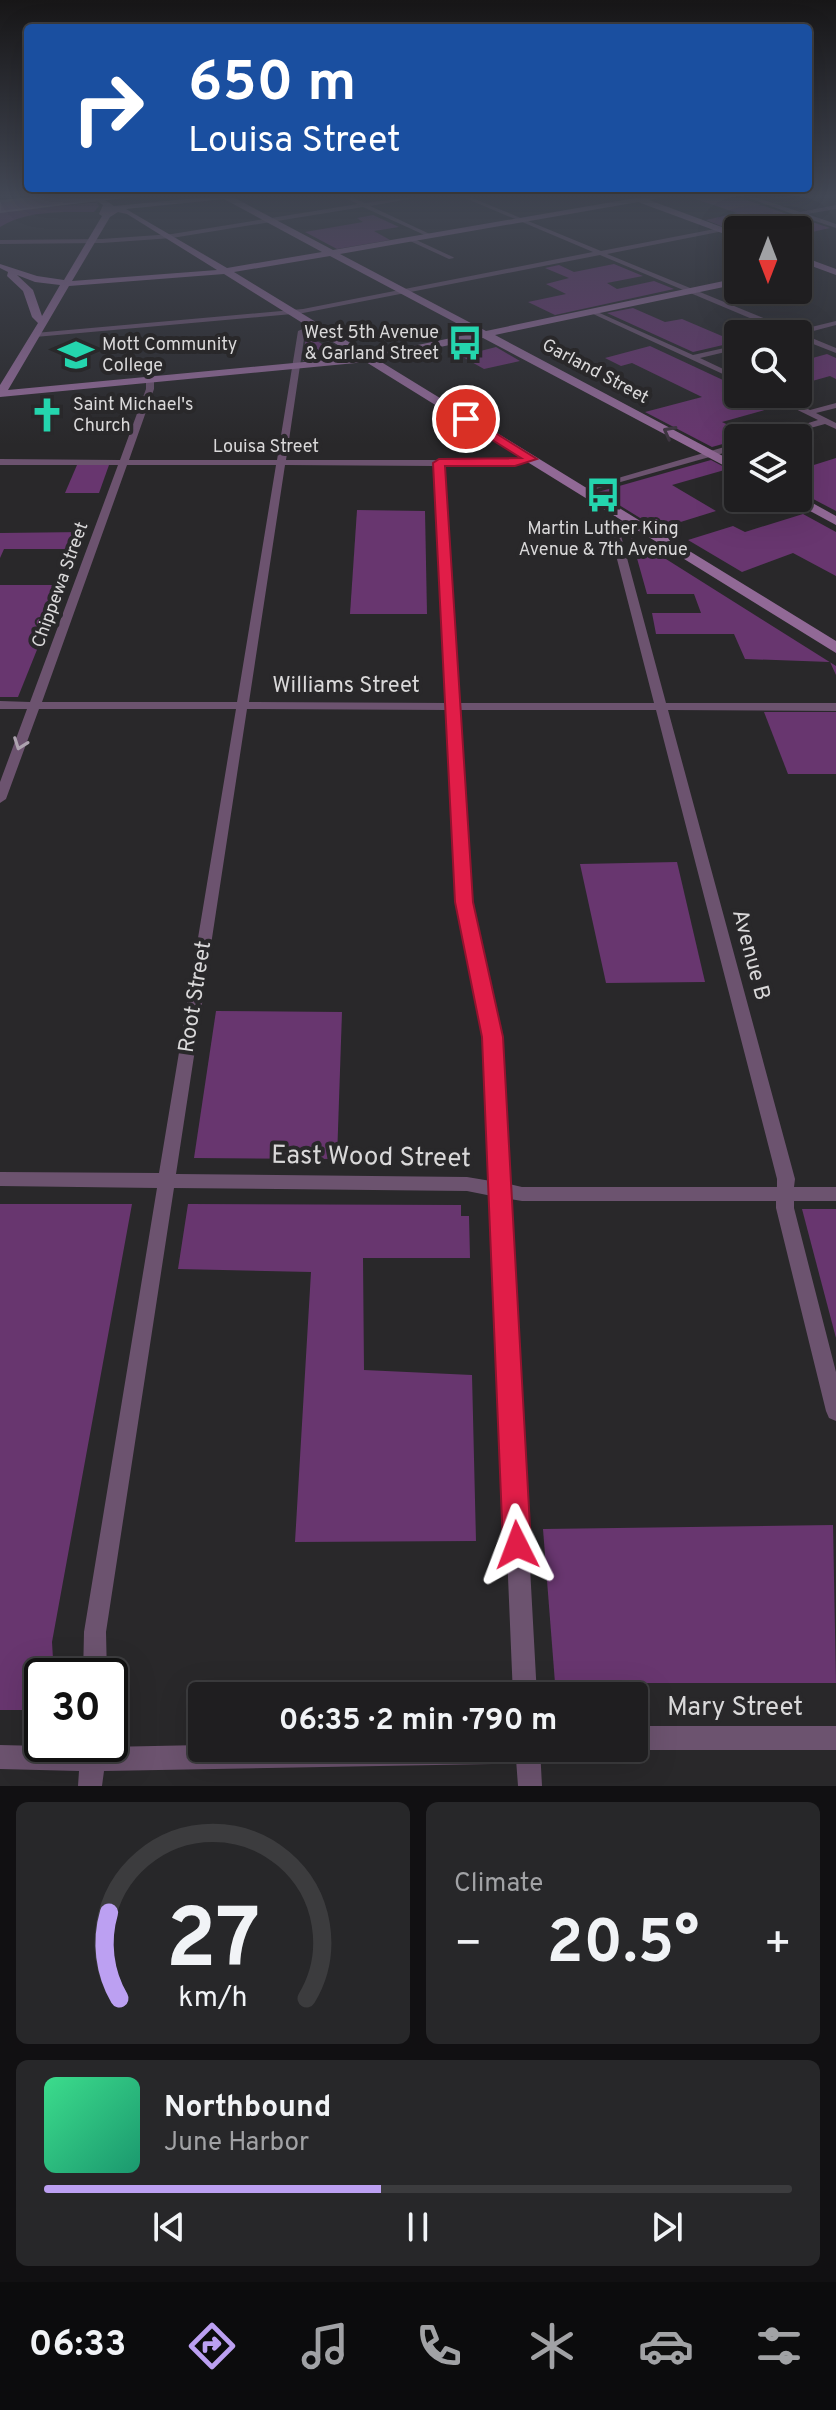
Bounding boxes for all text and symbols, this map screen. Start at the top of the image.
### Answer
text: 650 m [188,50,356,120]
icon: right [56,56,160,160]
text: Louisa Street [188,119,401,165]
north arrow [724,216,812,304]
map controls [724,216,812,512]
button: search [724,320,812,408]
place label: West 5th Avenue & Garland Street [304,322,439,366]
bus stop icon: West 5th Avenue & Garland Street [446,324,484,362]
place label: Mott Community College [102,334,237,378]
street label: Garland Street [538,334,652,410]
school or university icon: Mott Community College [57,336,95,374]
pin [432,385,500,453]
place label: Saint Michael's Church [73,394,193,438]
church icon: Saint Michael's Church [28,396,66,434]
icon: arrive [444,397,488,441]
button: layers [724,424,812,512]
one-way arrow [663,426,678,441]
street label: Louisa Street [213,436,319,459]
bus stop icon: Martin Luther King Avenue & 7th Avenue [584,476,622,514]
place label: Martin Luther King Avenue & 7th Avenue [518,518,688,562]
street label: Chippewa Street [28,519,94,651]
street label: Williams Street [272,673,420,700]
one-way arrow [13,736,30,750]
street label: Avenue B [725,907,775,1003]
street label: Root Street [174,939,218,1055]
street label: East Wood Street [271,1140,471,1176]
position arrow [475,1503,559,1587]
speed limit sign: 30 [24,1658,128,1762]
street label: Mary Street [667,1692,803,1725]
text: 06:35 · 2 min · 790 m [279,1703,557,1740]
text: Climate [454,1868,543,1901]
text: 27 [166,1892,260,1997]
text: 20.5° [547,1908,699,1984]
text: − [454,1918,482,1974]
text: + [764,1918,792,1974]
text: km/h [178,1981,248,2017]
text: Northbound [164,2090,331,2127]
text: June Harbor [164,2127,309,2160]
icon: previous [147,2205,191,2249]
icon: pause [396,2205,440,2249]
icon: next [645,2205,689,2249]
icon: directions [184,2318,240,2374]
icon: music [297,2318,353,2374]
icon: phone [411,2318,467,2374]
icon: climate [524,2318,580,2374]
icon: car [638,2318,694,2374]
icon: filters [751,2318,807,2374]
text: 06:33 [29,2323,126,2369]

